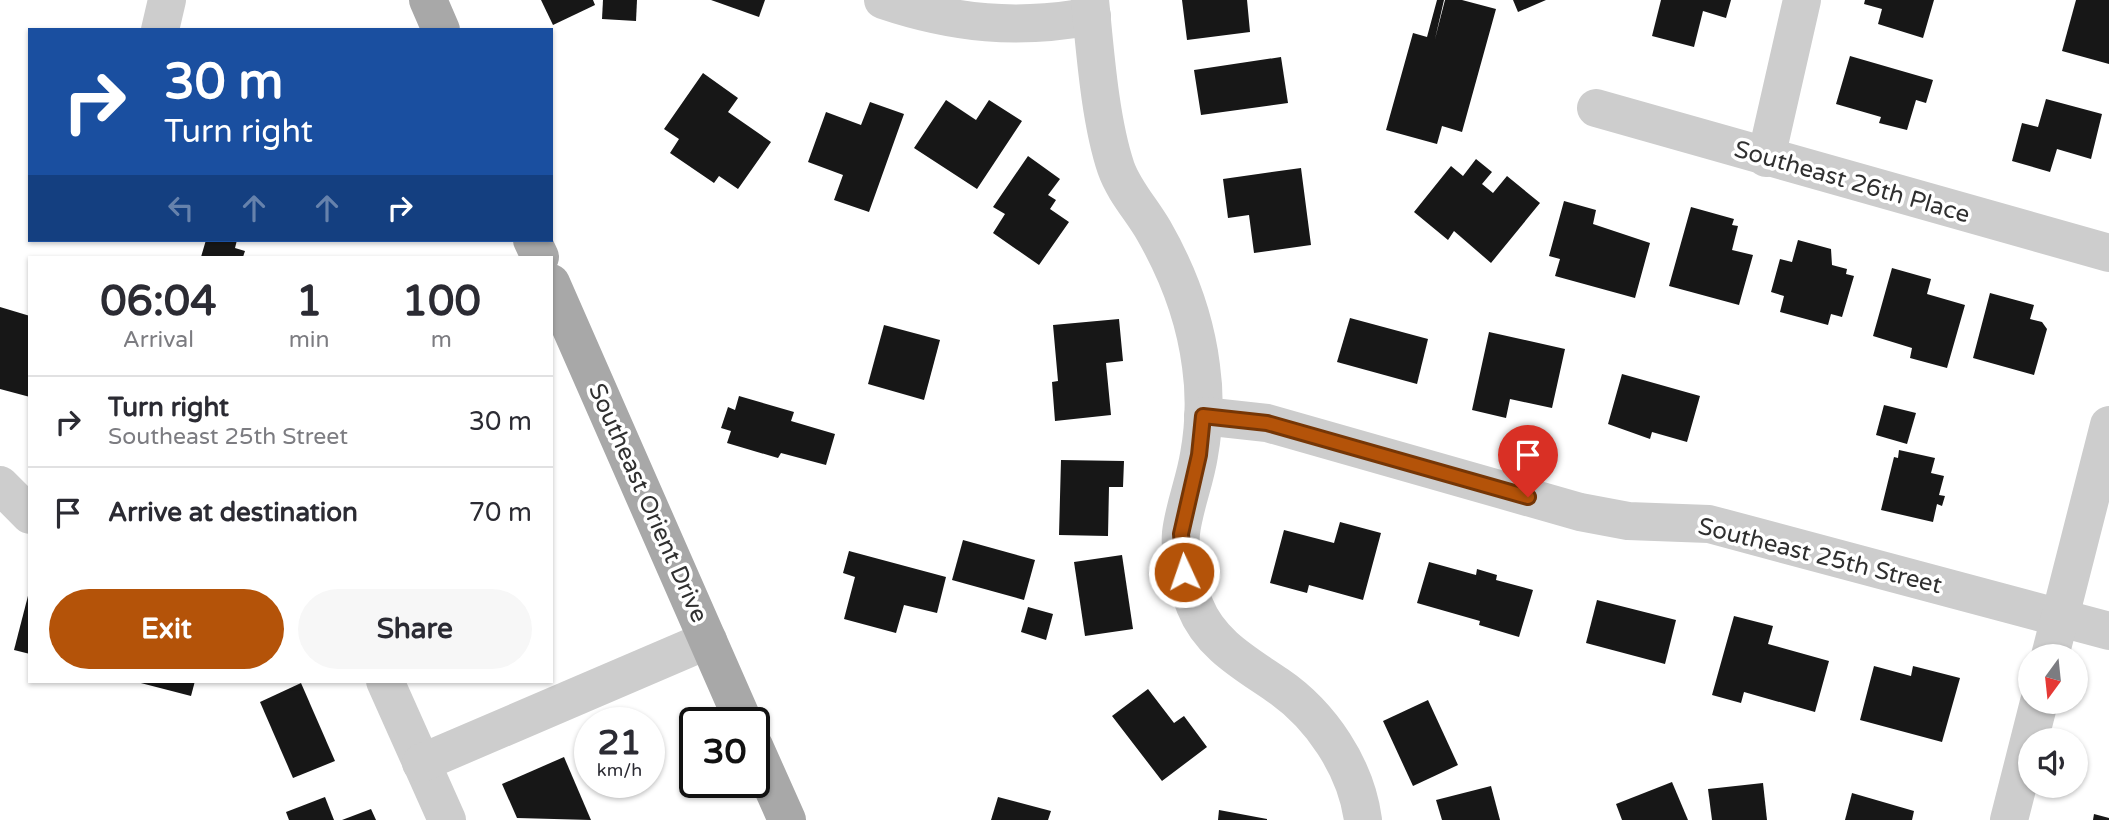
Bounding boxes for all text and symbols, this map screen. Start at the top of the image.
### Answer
text: 30 m [164,53,283,112]
icon: right [49,56,140,147]
text: Turn right [164,113,313,151]
street label: Southeast 26th Place [1731,134,1973,230]
icon: left [162,189,200,227]
icon: ahead [235,189,273,227]
icon: ahead [308,189,346,227]
icon: right [381,189,419,227]
text: 06:04 [100,276,217,327]
text: 1 [296,276,322,327]
text: 100 [402,276,481,327]
text: Arrival [123,326,194,354]
text: min [289,326,330,354]
text: m [431,326,452,354]
street label: Southeast Orient Drive [582,379,714,627]
text: Turn right [108,392,229,423]
icon: right [49,403,87,441]
text: 30 m [469,406,532,437]
text: Southeast 25th Street [108,423,348,451]
pin [1498,425,1558,497]
icon: arrive [1509,436,1547,474]
icon: arrive [49,494,87,532]
text: Arrive at destination [108,497,358,528]
text: 70 m [469,497,532,528]
street label: Southeast 25th Street [1695,512,1945,600]
position arrow [1147,535,1221,609]
button: Exit [49,589,284,669]
button: Share [298,589,532,669]
north arrow [2018,644,2088,714]
map controls [2018,644,2088,798]
speed limit sign: 30 [679,707,770,798]
text: 21 [598,722,641,764]
button: sound [2018,728,2088,798]
text: km/h [597,759,642,781]

